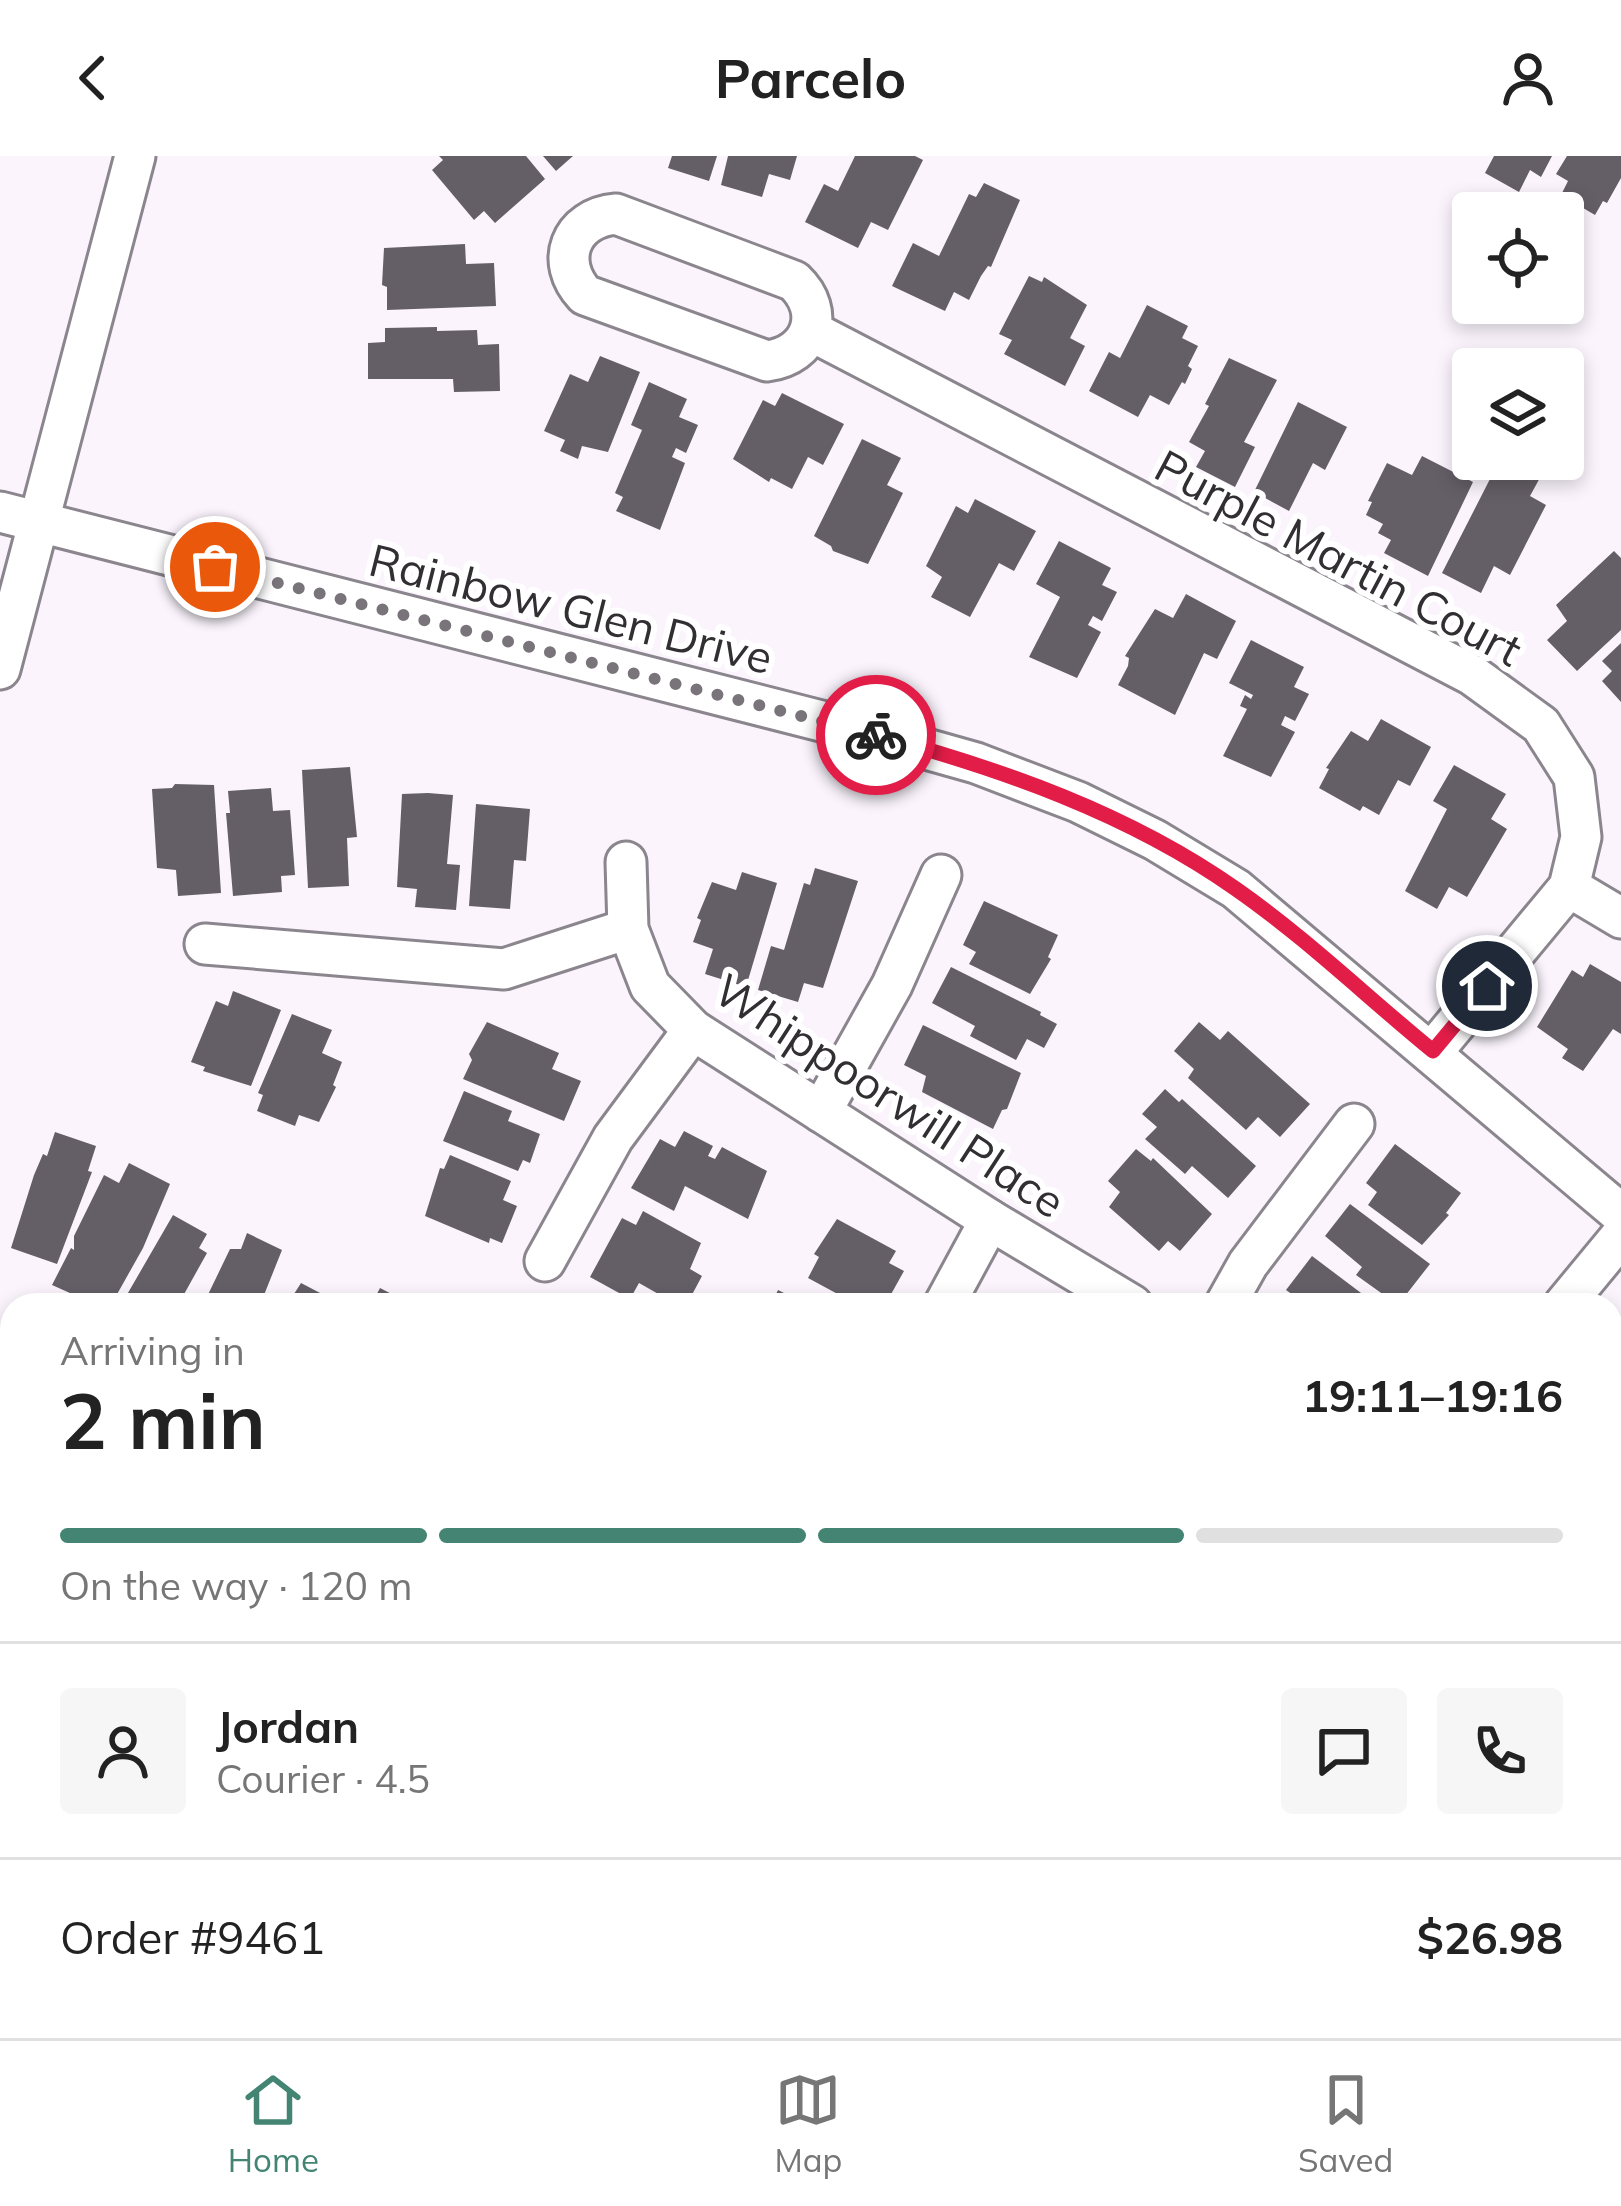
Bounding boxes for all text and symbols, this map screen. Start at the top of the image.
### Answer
text: Parcelo [715,44,906,112]
icon: back [60,45,126,111]
icon: person [1495,45,1561,111]
map controls [1452,192,1584,480]
button: locate [1452,192,1584,324]
button: layers [1452,348,1584,480]
street label: Purple Martin Court [1146,437,1532,677]
pin [164,516,266,618]
street label: Rainbow Glen Drive [364,531,778,685]
icon: bag [182,534,248,600]
courier [816,675,936,795]
icon: bike [843,702,909,768]
pin [1436,935,1538,1037]
icon: home [1454,953,1520,1019]
street label: Whippoorwill Place [704,961,1076,1229]
text: Arriving in [60,1326,245,1375]
text: 19:11–19:16 [1302,1367,1563,1423]
text: 2 min [60,1371,266,1469]
text: On the way · 120 m [60,1561,412,1610]
button: person [60,1688,186,1814]
button: chat [1281,1688,1407,1814]
button: phone [1437,1688,1563,1814]
text: Jordan [216,1698,359,1754]
text: Courier · 4.5 [216,1754,430,1803]
text: Order #9461 [60,1909,325,1965]
text: $26.98 [1417,1909,1563,1965]
tab: Home [228,2067,319,2180]
tab: Map [774,2067,842,2180]
tab: Saved [1298,2067,1393,2180]

